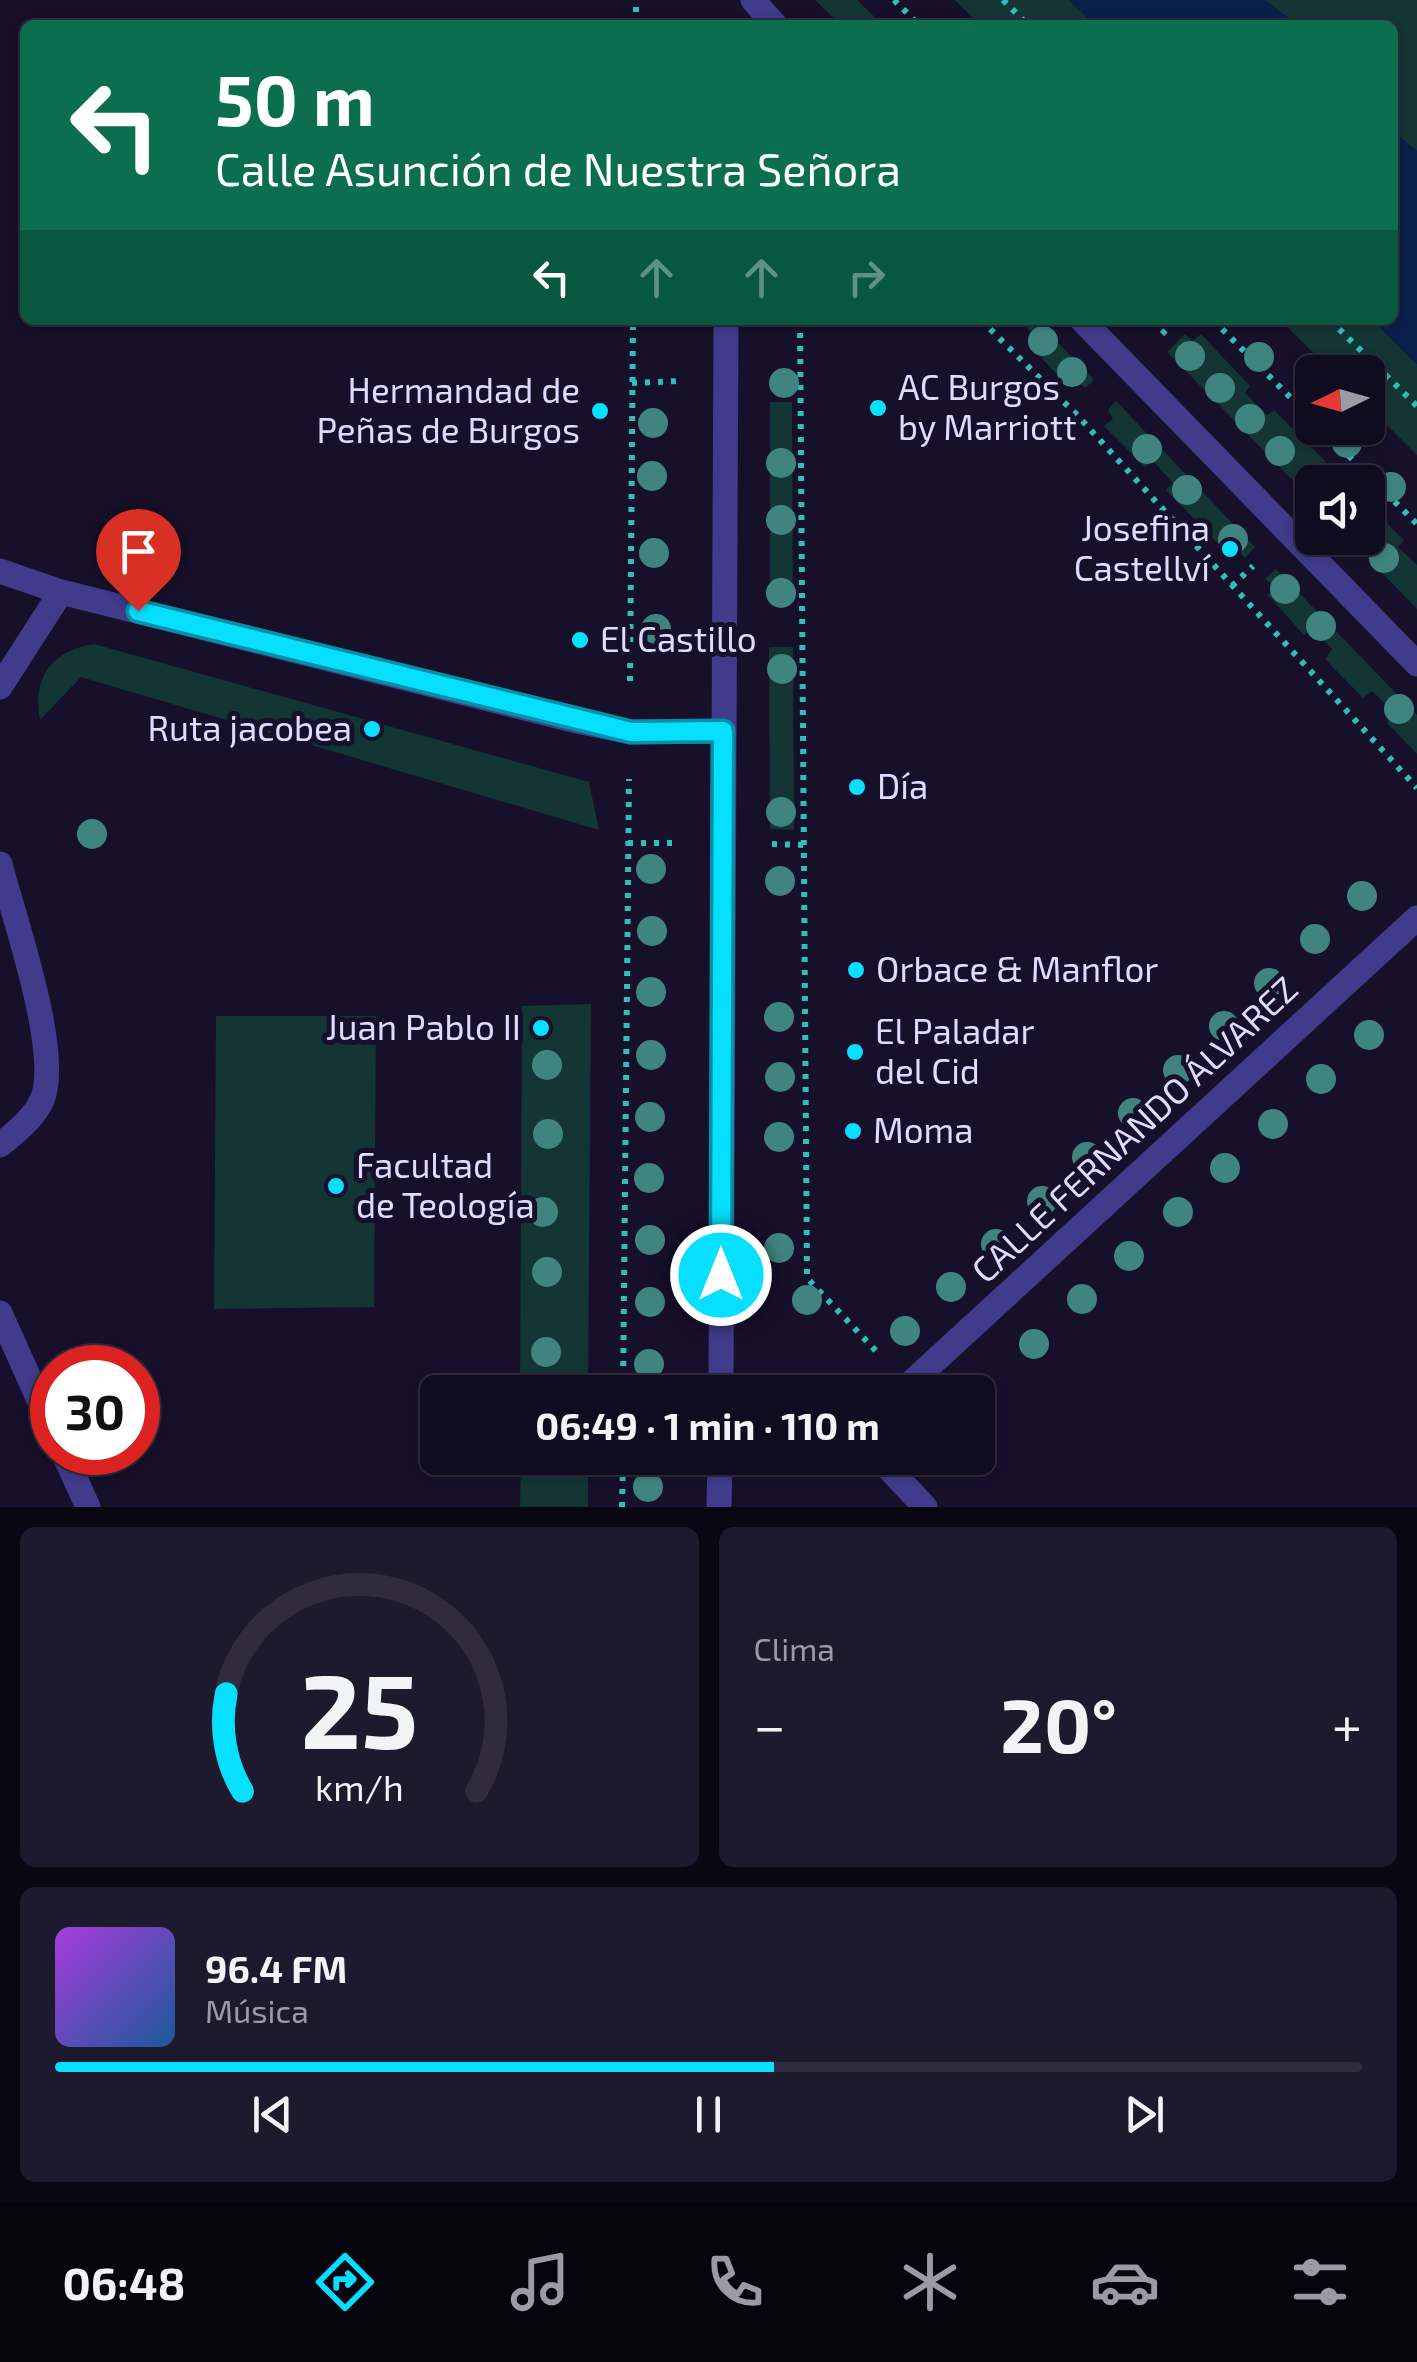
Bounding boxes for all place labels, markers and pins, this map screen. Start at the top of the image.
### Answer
place label: AC Burgos by Marriott [898,365,1077,447]
place label: Hermandad de Peñas de Burgos [316,368,580,450]
marker: AC Burgos by Marriott [867,397,889,419]
marker: Hermandad de Peñas de Burgos [589,400,611,422]
place label: Josefina Castellví [1074,506,1211,588]
pin [96,509,181,612]
marker: Josefina Castellví [1219,538,1241,560]
place label: El Castillo [600,617,757,659]
marker: El Castillo [569,629,591,651]
place label: Ruta jacobea [147,706,352,748]
marker: Ruta jacobea [361,718,383,740]
place label: Día [877,764,928,806]
marker: Día [846,776,868,798]
place label: Orbace & Manflor [876,947,1158,989]
marker: Orbace & Manflor [845,959,867,981]
place label: Juan Pablo II [326,1005,521,1047]
place label: El Paladar del Cid [875,1009,1035,1091]
marker: Juan Pablo II [530,1017,552,1039]
marker: El Paladar del Cid [844,1041,866,1063]
place label: Moma [873,1108,973,1150]
marker: Moma [842,1120,864,1142]
place label: Facultad de Teología [356,1143,535,1225]
marker: Facultad de Teología [325,1175,347,1197]

